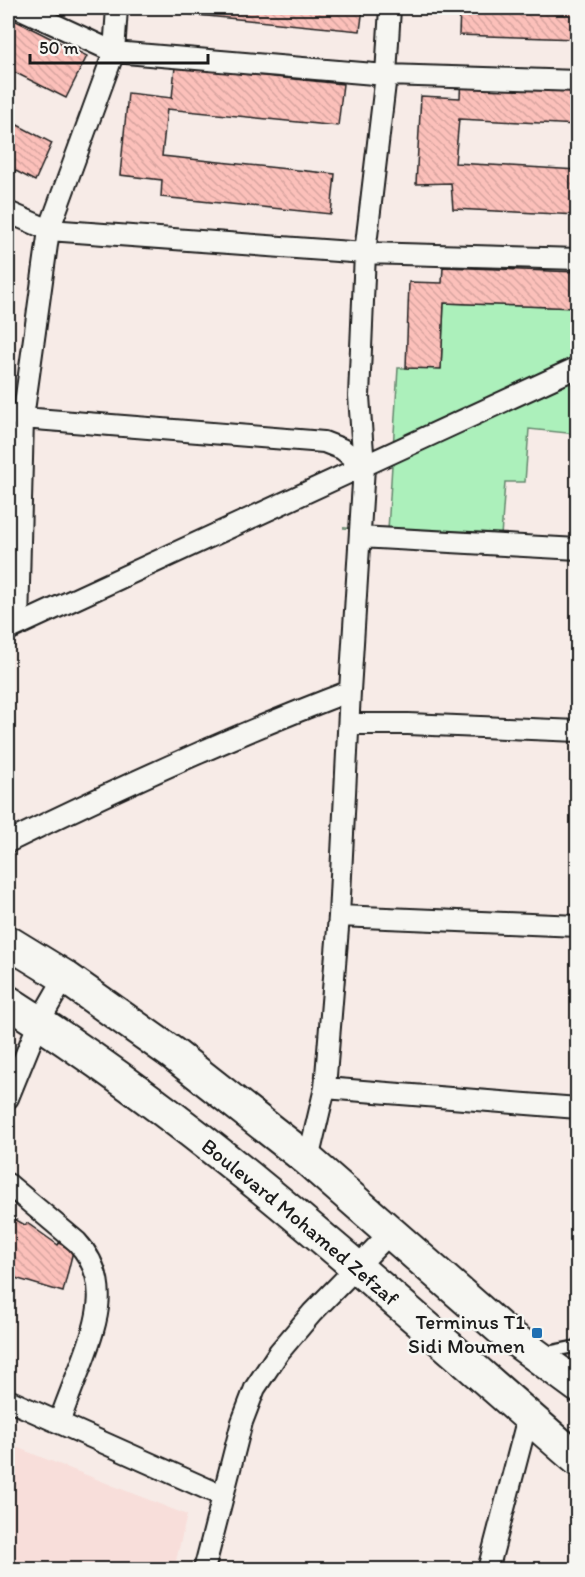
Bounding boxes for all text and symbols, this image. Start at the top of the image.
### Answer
scale bar [30,27,208,65]
text: 50 m [39,37,79,59]
street label: Boulevard Mohamed Zefzaf [197,1132,404,1310]
place label: Terminus T1 Sidi Moumen [408,1309,525,1358]
marker: Terminus T1 Sidi Moumen [530,1326,544,1340]

